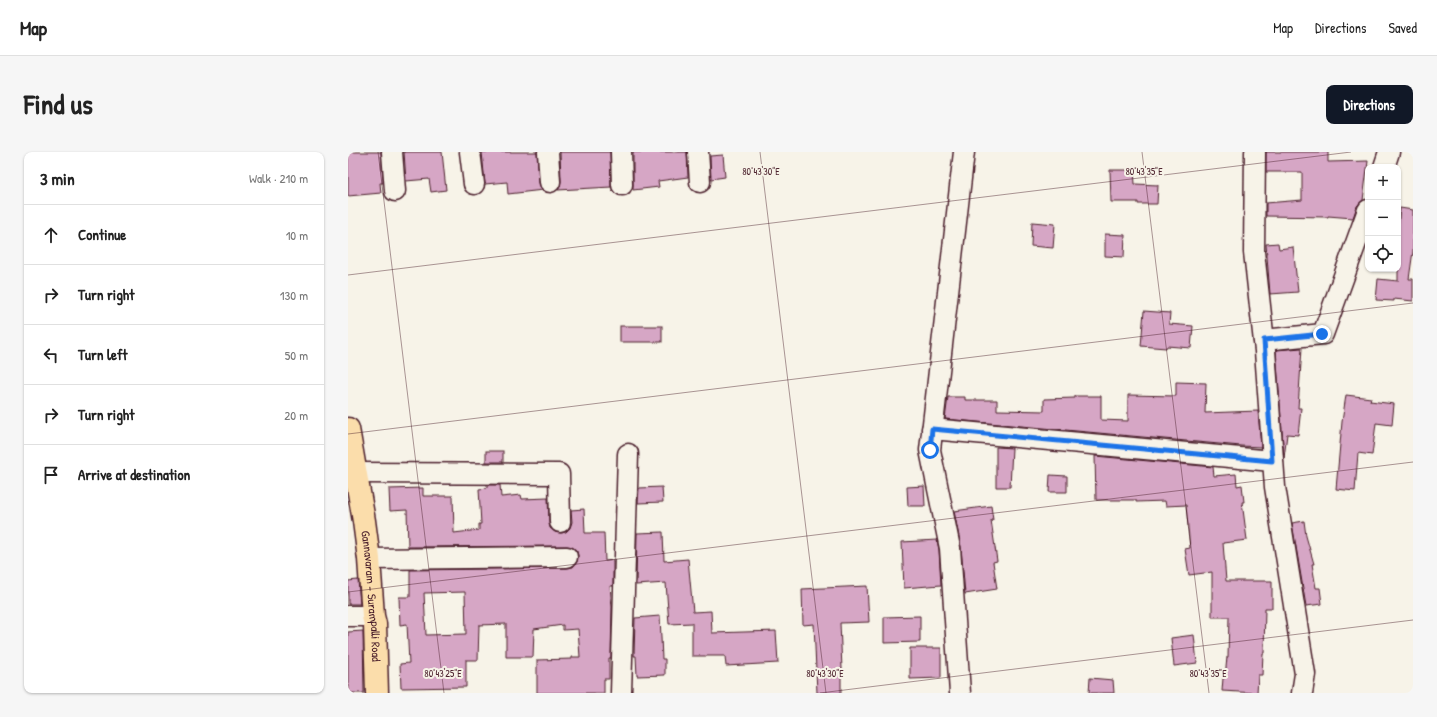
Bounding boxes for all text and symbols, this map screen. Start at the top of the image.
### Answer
text: Map [20,15,47,41]
text: Map [1273,18,1293,37]
text: Directions [1315,18,1366,37]
text: Saved [1388,18,1417,37]
text: Find us [24,85,93,123]
button: Directions [1326,85,1413,124]
map controls [1365,164,1401,272]
button: + [1365,164,1401,200]
text: 80°43'30"E [742,165,780,178]
text: 80°43'35"E [1125,165,1163,178]
text: 3 min [40,167,75,190]
text: Walk · 210 m [249,169,308,187]
button: − [1365,200,1401,236]
icon: ahead [40,224,62,246]
text: Continue [78,224,126,245]
text: 10 m [286,226,308,244]
button: locate [1365,236,1401,272]
icon: right [40,284,62,306]
text: Turn right [78,284,134,305]
text: 130 m [280,286,308,304]
route end [1313,325,1331,343]
icon: left [40,344,62,366]
text: Turn left [78,344,128,365]
text: 50 m [285,346,308,364]
icon: right [40,404,62,426]
text: Turn right [78,404,134,425]
text: 20 m [284,406,308,424]
route start [921,441,939,459]
icon: arrive [40,464,62,486]
text: Arrive at destination [78,464,190,485]
street label: Gannavaram - Surampalli Road [357,530,385,662]
text: 80°43'25"E [424,667,462,680]
text: 80°43'30"E [806,667,844,680]
text: 80°43'35"E [1189,667,1227,680]

